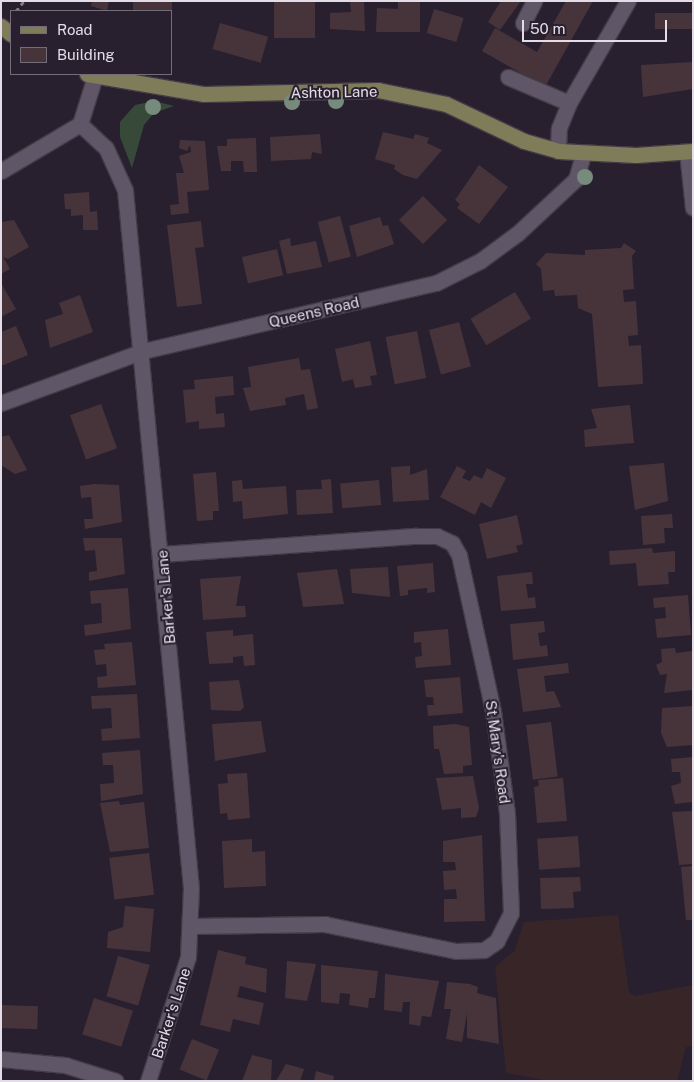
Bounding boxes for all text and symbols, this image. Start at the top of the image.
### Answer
legend [10,10,172,75]
scale bar [524,10,669,42]
text: 50 m [530,20,565,37]
text: Road [57,21,93,38]
text: Building [57,46,115,63]
street label: Ashton Lane [291,82,377,102]
street label: Queens Road [267,293,361,331]
street label: Barker's Lane [153,549,179,645]
street label: St Mary's Road [482,699,514,805]
street label: Barker's Lane [148,965,194,1061]

